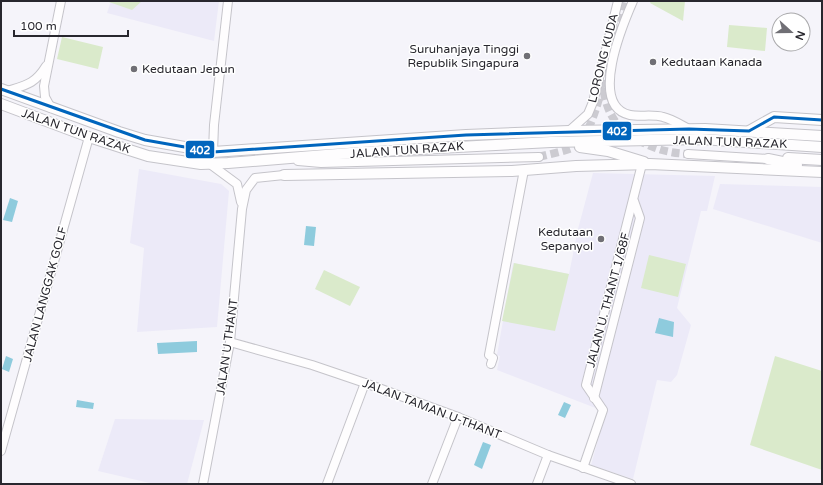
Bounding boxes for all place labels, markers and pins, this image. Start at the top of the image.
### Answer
place label: Suruhanjaya Tinggi Republik Singapura [407,42,519,70]
marker: Suruhanjaya Tinggi Republik Singapura [522,51,532,61]
place label: Kedutaan Kanada [661,55,762,69]
marker: Kedutaan Kanada [648,57,658,67]
place label: Kedutaan Jepun [142,62,235,76]
marker: Kedutaan Jepun [129,64,139,74]
place label: Kedutaan Sepanyol [538,225,593,253]
marker: Kedutaan Sepanyol [596,234,606,244]

